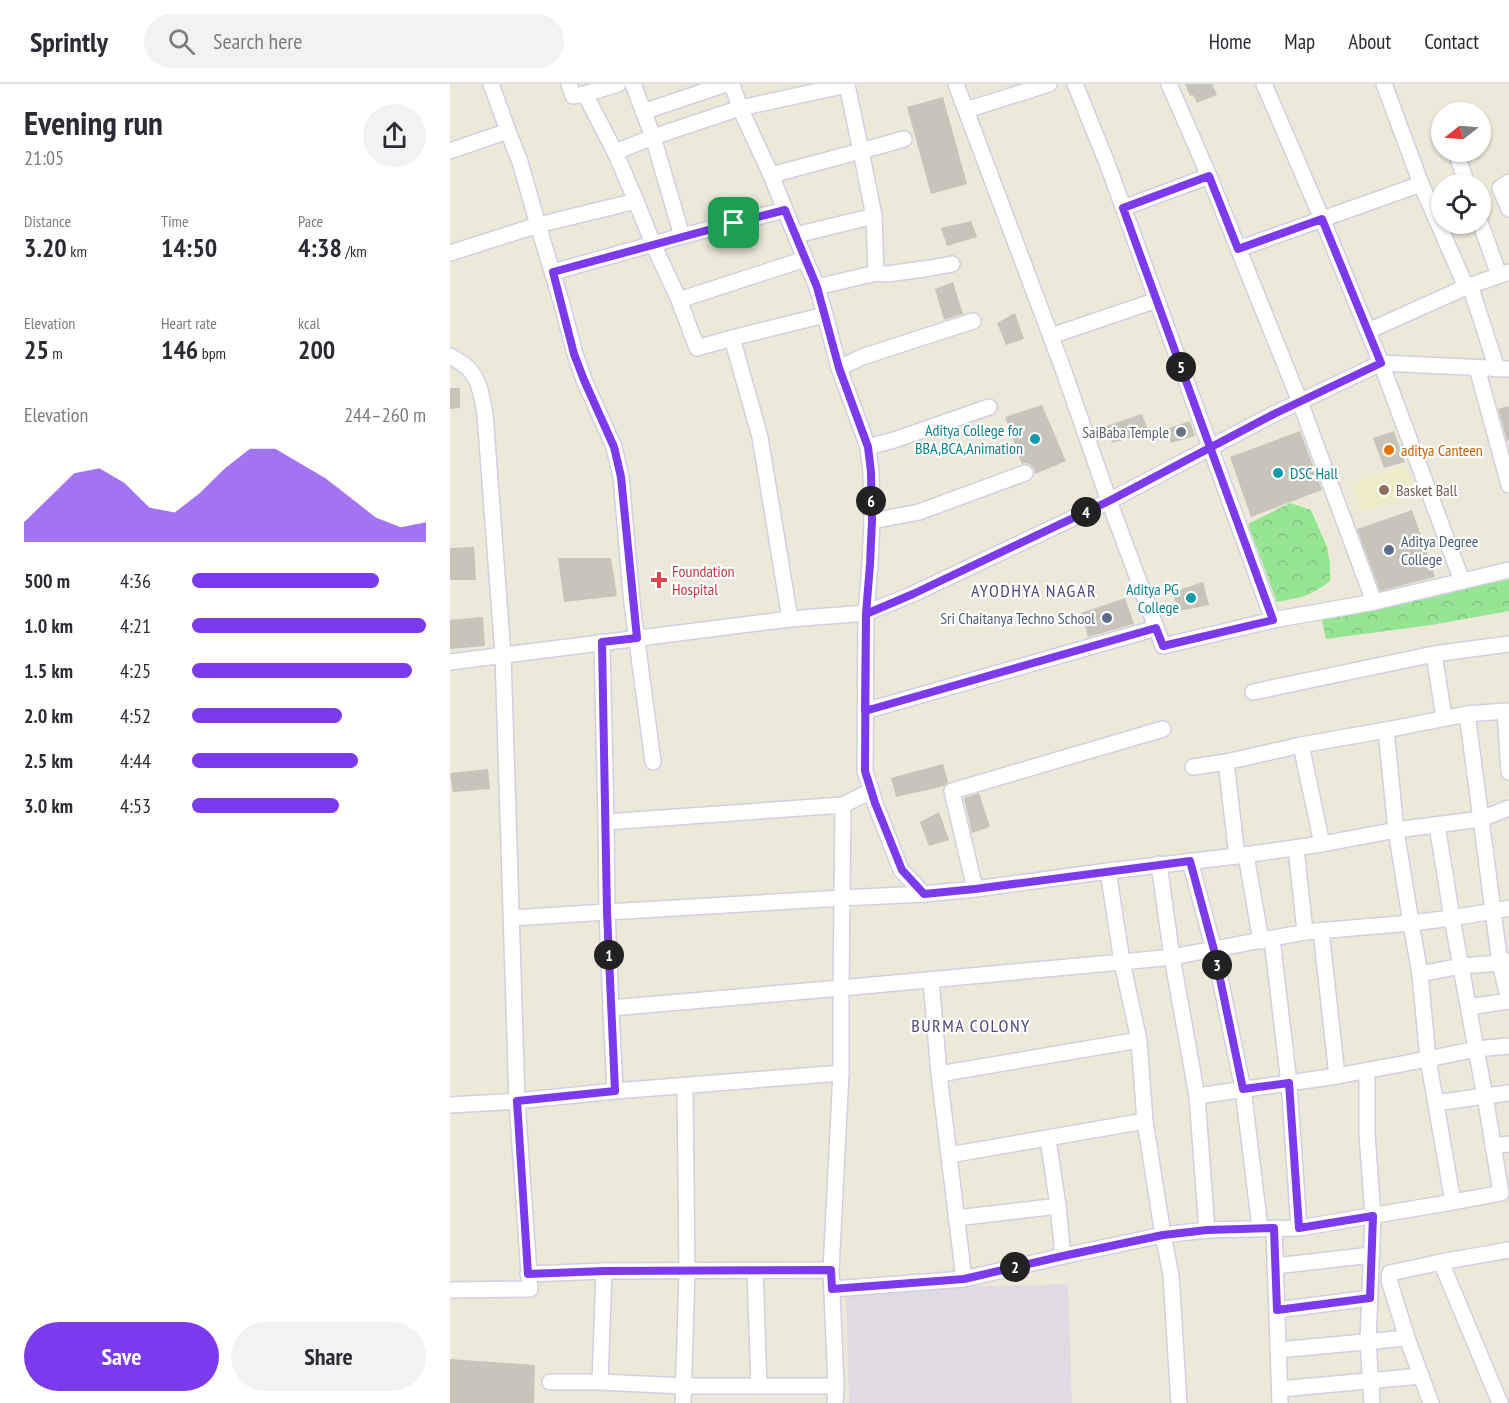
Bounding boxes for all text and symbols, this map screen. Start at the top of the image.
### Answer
search box [144,14,564,68]
text: Sprintly [30,23,108,60]
icon: search [165,25,198,58]
text: Search here [213,27,302,55]
text: Home [1209,28,1251,55]
text: Map [1284,28,1315,55]
text: About [1348,28,1391,55]
text: Contact [1424,28,1479,55]
text: Evening run [24,101,163,144]
north arrow [1431,102,1491,162]
map controls [1431,102,1491,234]
button: share [363,104,426,167]
text: 21:05 [24,145,64,171]
button: locate [1431,174,1491,234]
pin [708,197,759,248]
icon: arrive [717,206,750,239]
text: Distance [24,211,71,231]
text: Time [161,211,189,231]
text: Pace [298,211,323,231]
text: 3.20 [24,231,67,264]
text: 14:50 [161,231,217,264]
text: 4:38 [298,231,342,264]
text: km [67,241,87,261]
text: /km [342,241,367,261]
text: Elevation [24,313,75,333]
text: Heart rate [161,313,217,333]
text: kcal [298,313,320,333]
text: 25 [24,333,49,366]
text: 146 [161,333,198,366]
text: 200 [298,333,335,366]
text: m [49,343,63,363]
text: bpm [198,343,226,363]
pin: 5 [1166,352,1196,382]
text: 5 [1177,357,1185,377]
text: Elevation [24,402,88,428]
text: 244–260 m [344,402,426,428]
place label: Aditya College for BBA,BCA,Animation [915,420,1024,458]
place label: SaiBaba Temple [1082,422,1169,442]
marker: SaiBaba Temple [1174,425,1188,439]
marker: Aditya College for BBA,BCA,Animation [1028,432,1042,446]
place label: aditya Canteen [1401,440,1483,460]
marker: aditya Canteen [1382,443,1396,457]
place label: DSC Hall [1290,463,1338,483]
marker: DSC Hall [1271,466,1285,480]
place label: Basket Ball [1396,480,1457,500]
marker: Basket Ball [1377,483,1391,497]
pin: 6 [856,486,886,516]
text: 6 [867,491,875,511]
pin: 4 [1071,497,1101,527]
text: 4 [1082,502,1090,522]
place label: Aditya Degree College [1401,531,1478,569]
marker: Aditya Degree College [1382,543,1396,557]
place label: Foundation Hospital [672,561,735,599]
text: 500 m [24,568,70,594]
text: 4:36 [120,568,151,594]
marker: Foundation Hospital [650,571,668,589]
district label: AYODHYA NAGAR [971,579,1097,602]
place label: Aditya PG College [1126,579,1179,617]
marker: Aditya PG College [1184,591,1198,605]
place label: Sri Chaitanya Techno School [940,608,1095,628]
marker: Sri Chaitanya Techno School [1100,611,1114,625]
text: 1.0 km [24,613,73,639]
text: 4:21 [120,613,151,639]
text: 1.5 km [24,658,73,684]
text: 4:25 [120,658,151,684]
text: 2.0 km [24,703,73,729]
text: 4:52 [120,703,151,729]
text: 2.5 km [24,748,73,774]
text: 4:44 [120,748,151,774]
text: 3.0 km [24,793,73,819]
text: 4:53 [120,793,151,819]
pin: 1 [594,940,624,970]
text: 1 [605,945,613,965]
pin: 3 [1202,950,1232,980]
text: 3 [1213,955,1221,975]
district label: BURMA COLONY [911,1014,1031,1037]
pin: 2 [1000,1252,1030,1282]
text: 2 [1011,1257,1019,1277]
button: Save [24,1322,219,1391]
button: Share [231,1322,426,1391]

